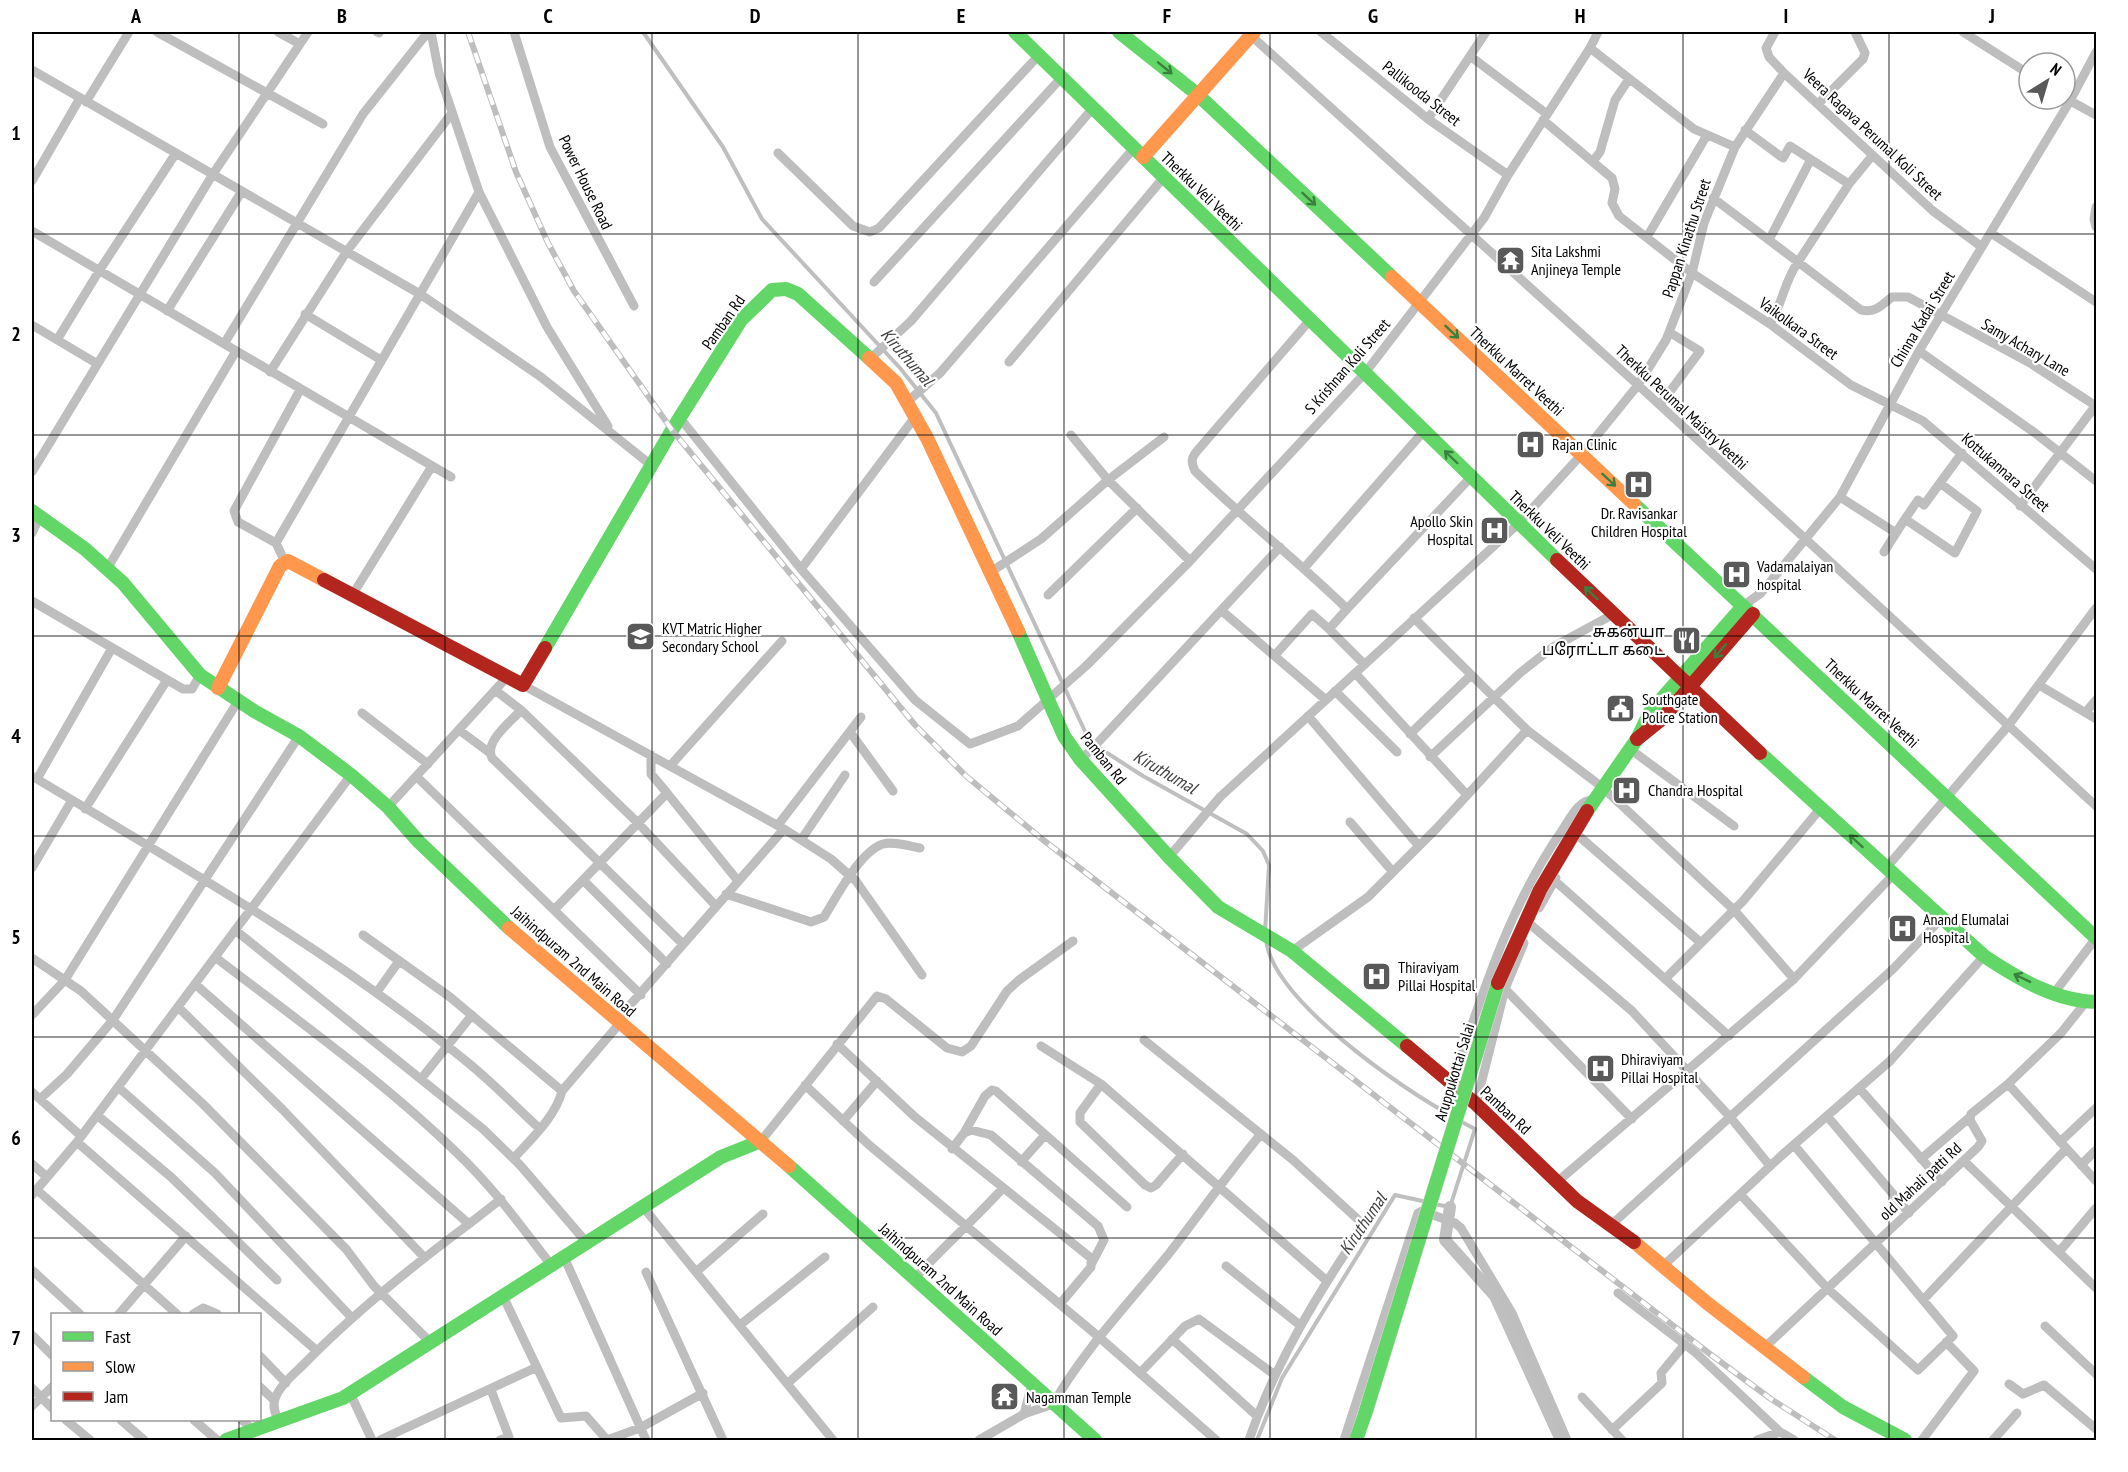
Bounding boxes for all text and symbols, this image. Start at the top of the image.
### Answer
text: A [130,3,142,29]
text: B [337,3,347,29]
text: C [543,3,553,29]
text: D [750,3,761,29]
text: E [957,3,965,29]
text: F [1163,3,1171,29]
text: G [1368,3,1378,29]
text: H [1575,3,1585,29]
text: I [1784,3,1788,29]
text: J [1988,3,1995,29]
north arrow [2017,51,2077,111]
street label: Pallikooda Street [1379,56,1466,130]
text: N [2047,58,2065,80]
one-way arrow [1157,62,1173,75]
street label: Veera Ragava Perumal Koli Street [1798,63,1947,204]
text: 1 [11,120,21,146]
street label: Power House Road [555,132,617,232]
street label: Therkku Veli Veethi [1157,147,1247,235]
street label: Pappan Kinathu Street [1657,176,1715,300]
one-way arrow [1302,192,1317,206]
place label: Sita Lakshmi Anjineya Temple [1531,241,1621,279]
temple icon: Sita Lakshmi Anjineya Temple [1494,244,1526,276]
street label: Chinna Kadai Street [1885,267,1959,371]
street label: Pamban Rd [697,291,749,353]
street label: Vaikolkara Street [1755,292,1843,364]
street label: S Krishnan Koli Street [1300,314,1394,418]
street label: Samy Achary Lane [1978,314,2074,380]
text: 2 [11,321,21,347]
street label: Therkku Marret Veethi [1466,322,1568,420]
water label: Kiruthumal [876,323,940,392]
one-way arrow [1444,325,1459,340]
street label: Therkku Perumal Maistry Veethi [1612,340,1752,474]
hospital icon: Rajan Clinic [1515,428,1547,460]
street label: Kottukannara Street [1958,428,2055,516]
place label: Rajan Clinic [1552,434,1617,454]
one-way arrow [1444,450,1459,464]
hospital icon: Dr. Ravisankar Children Hospital [1623,469,1655,501]
one-way arrow [1602,473,1617,487]
street label: Therkku Veli Veethi [1505,486,1595,574]
place label: Dr. Ravisankar Children Hospital [1591,503,1687,541]
place label: Apollo Skin Hospital [1410,511,1473,549]
hospital icon: Apollo Skin Hospital [1478,514,1510,546]
text: 3 [11,522,21,548]
place label: Vadamalaiyan hospital [1756,556,1833,594]
hospital icon: Vadamalaiyan hospital [1720,559,1752,591]
one-way arrow [1583,586,1598,601]
place label: KVT Matric Higher Secondary School [662,618,762,656]
school or university icon: KVT Matric Higher Secondary School [625,621,657,653]
place label: சுகன்யா பரோட்டா கடை [1542,621,1665,659]
restaurant icon: சுகன்யா பரோட்டா கடை [1670,624,1702,656]
one-way arrow [1713,643,1727,658]
street label: Therkku Marret Veethi [1821,654,1923,752]
place label: Southgate Police Station [1642,689,1718,727]
public building icon: Southgate Police Station [1605,692,1637,724]
text: 4 [11,723,21,749]
street label: Pamban Rd [1077,728,1131,788]
water label: Kiruthumal [1129,744,1203,800]
hospital icon: Chandra Hospital [1611,774,1643,806]
place label: Chandra Hospital [1648,780,1743,800]
one-way arrow [1849,834,1864,848]
street label: Jaihindpuram 2nd Main Road [507,901,641,1021]
place label: Anand Elumalai Hospital [1923,909,2009,947]
hospital icon: Anand Elumalai Hospital [1886,912,1918,944]
text: 5 [11,924,21,950]
place label: Thiraviyam Pillai Hospital [1398,957,1476,995]
hospital icon: Thiraviyam Pillai Hospital [1361,960,1393,992]
one-way arrow [2013,971,2031,983]
street label: Aruppukottai Salai [1430,1020,1478,1124]
place label: Dhiraviyam Pillai Hospital [1621,1049,1699,1087]
hospital icon: Dhiraviyam Pillai Hospital [1584,1052,1616,1084]
street label: Pamban Rd [1477,1082,1536,1138]
text: 6 [11,1125,21,1151]
street label: old Mahali patti Rd [1875,1138,1965,1224]
water label: Kiruthumal [1334,1187,1393,1259]
street label: Jaihindpuram 2nd Main Road [874,1218,1007,1340]
legend [51,1313,261,1421]
text: 7 [11,1325,21,1351]
text: Fast [105,1325,131,1348]
text: Slow [105,1355,136,1378]
temple icon: Nagamman Temple [989,1381,1021,1413]
text: Jam [104,1385,128,1408]
place label: Nagamman Temple [1026,1387,1131,1407]

